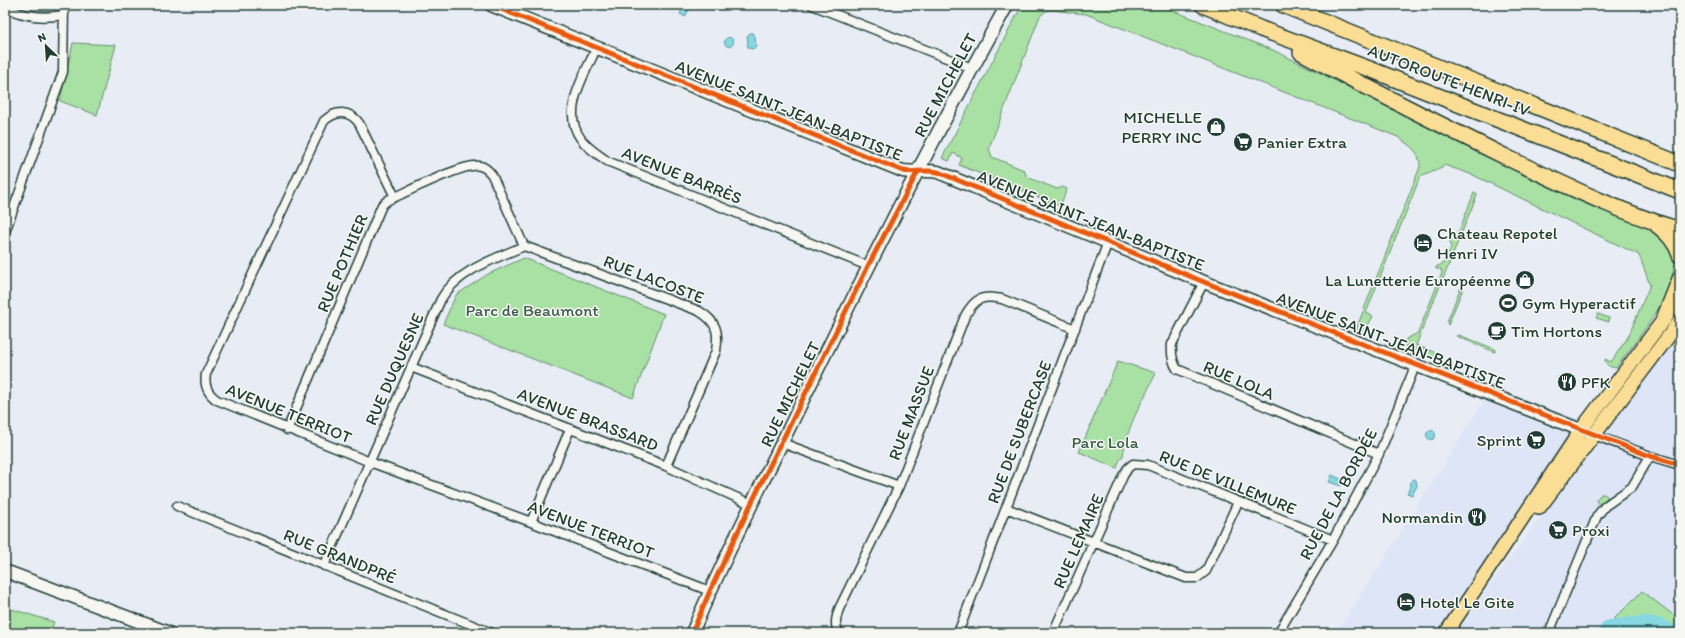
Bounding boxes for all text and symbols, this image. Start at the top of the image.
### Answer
north arrow [26,26,66,66]
street label: RUE MICHELET [909,29,981,140]
text: N [36,30,48,45]
street label: AUTOROUTE HENRI-IV [1365,40,1533,120]
street label: AVENUE SAINT-JEAN-BAPTISTE [672,55,906,165]
place label: MICHELLE PERRY INC [1122,107,1202,147]
shop icon: MICHELLE PERRY INC [1205,116,1227,138]
supermarket icon: Panier Extra [1232,131,1254,153]
place label: Panier Extra [1257,132,1347,152]
street label: AVENUE BARRÈS [619,142,745,208]
street label: AVENUE SAINT-JEAN-BAPTISTE [974,165,1208,275]
street label: RUE POTHIER [312,211,372,315]
place label: Chateau Repotel Henri IV [1437,223,1558,263]
hotel icon: Chateau Repotel Henri IV [1412,232,1434,254]
street label: RUE LACOSTE [601,251,707,307]
shop icon: La Lunetterie Européenne [1514,269,1536,291]
place label: La Lunetterie Européenne [1325,270,1511,290]
street label: AVENUE SAINT-JEAN-BAPTISTE [1274,287,1508,393]
sports icon: Gym Hyperactif [1497,292,1519,314]
place label: Gym Hyperactif [1522,293,1637,313]
park label: Parc de Beaumont [465,300,599,320]
street label: RUE DUQUESNE [360,310,428,428]
cafe icon: Tim Hortons [1486,320,1508,342]
place label: Tim Hortons [1511,321,1602,341]
street label: RUE MICHELET [756,338,824,450]
street label: RUE LOLA [1200,356,1278,404]
street label: RUE DE SUBERCASE [983,358,1055,506]
street label: RUE MASSUE [884,363,938,463]
restaurant icon: PFK [1556,371,1578,393]
place label: PFK [1581,372,1611,392]
street label: AVENUE TERRIOT [223,379,355,448]
street label: AVENUE BRASSARD [515,383,661,455]
street label: RUE DE LA BORDÉE [1295,425,1381,563]
supermarket icon: Sprint [1525,429,1547,451]
place label: Sprint [1477,430,1522,450]
park label: Parc Lola [1071,432,1139,452]
street label: RUE DE VILLEMURE [1157,445,1299,519]
street label: RUE LEMAIRE [1048,491,1108,591]
street label: AVENUE TERRIOT [525,496,657,562]
restaurant icon: Normandin [1466,506,1488,528]
place label: Normandin [1382,507,1463,527]
supermarket icon: Proxi [1547,519,1569,541]
place label: Proxi [1572,520,1610,540]
street label: RUE GRANDPRÉ [281,524,399,588]
hotel icon: Hotel Le Gite [1395,591,1417,613]
place label: Hotel Le Gite [1420,592,1515,612]

